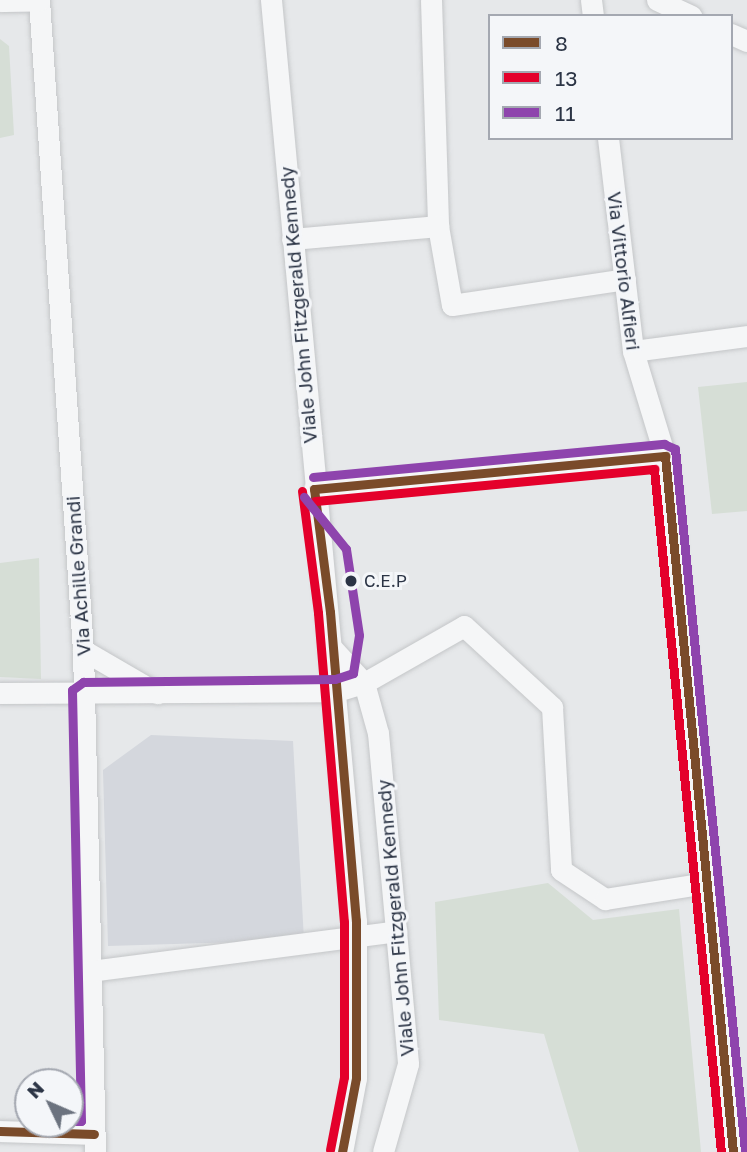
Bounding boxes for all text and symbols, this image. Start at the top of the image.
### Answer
legend [488,14,733,140]
text: 8 [555,30,568,56]
text: 13 [555,65,577,91]
text: 11 [555,100,575,126]
street label: Viale John Fitzgerald Kennedy [275,166,321,444]
street label: Via Vittorio Alfieri [603,190,645,352]
street label: Via Achille Grandi [61,495,95,657]
place label: C.E.P [364,571,407,591]
marker: C.E.P [344,574,358,588]
street label: Viale John Fitzgerald Kennedy [372,779,418,1057]
north arrow [14,1068,84,1138]
text: N [22,1076,48,1103]

